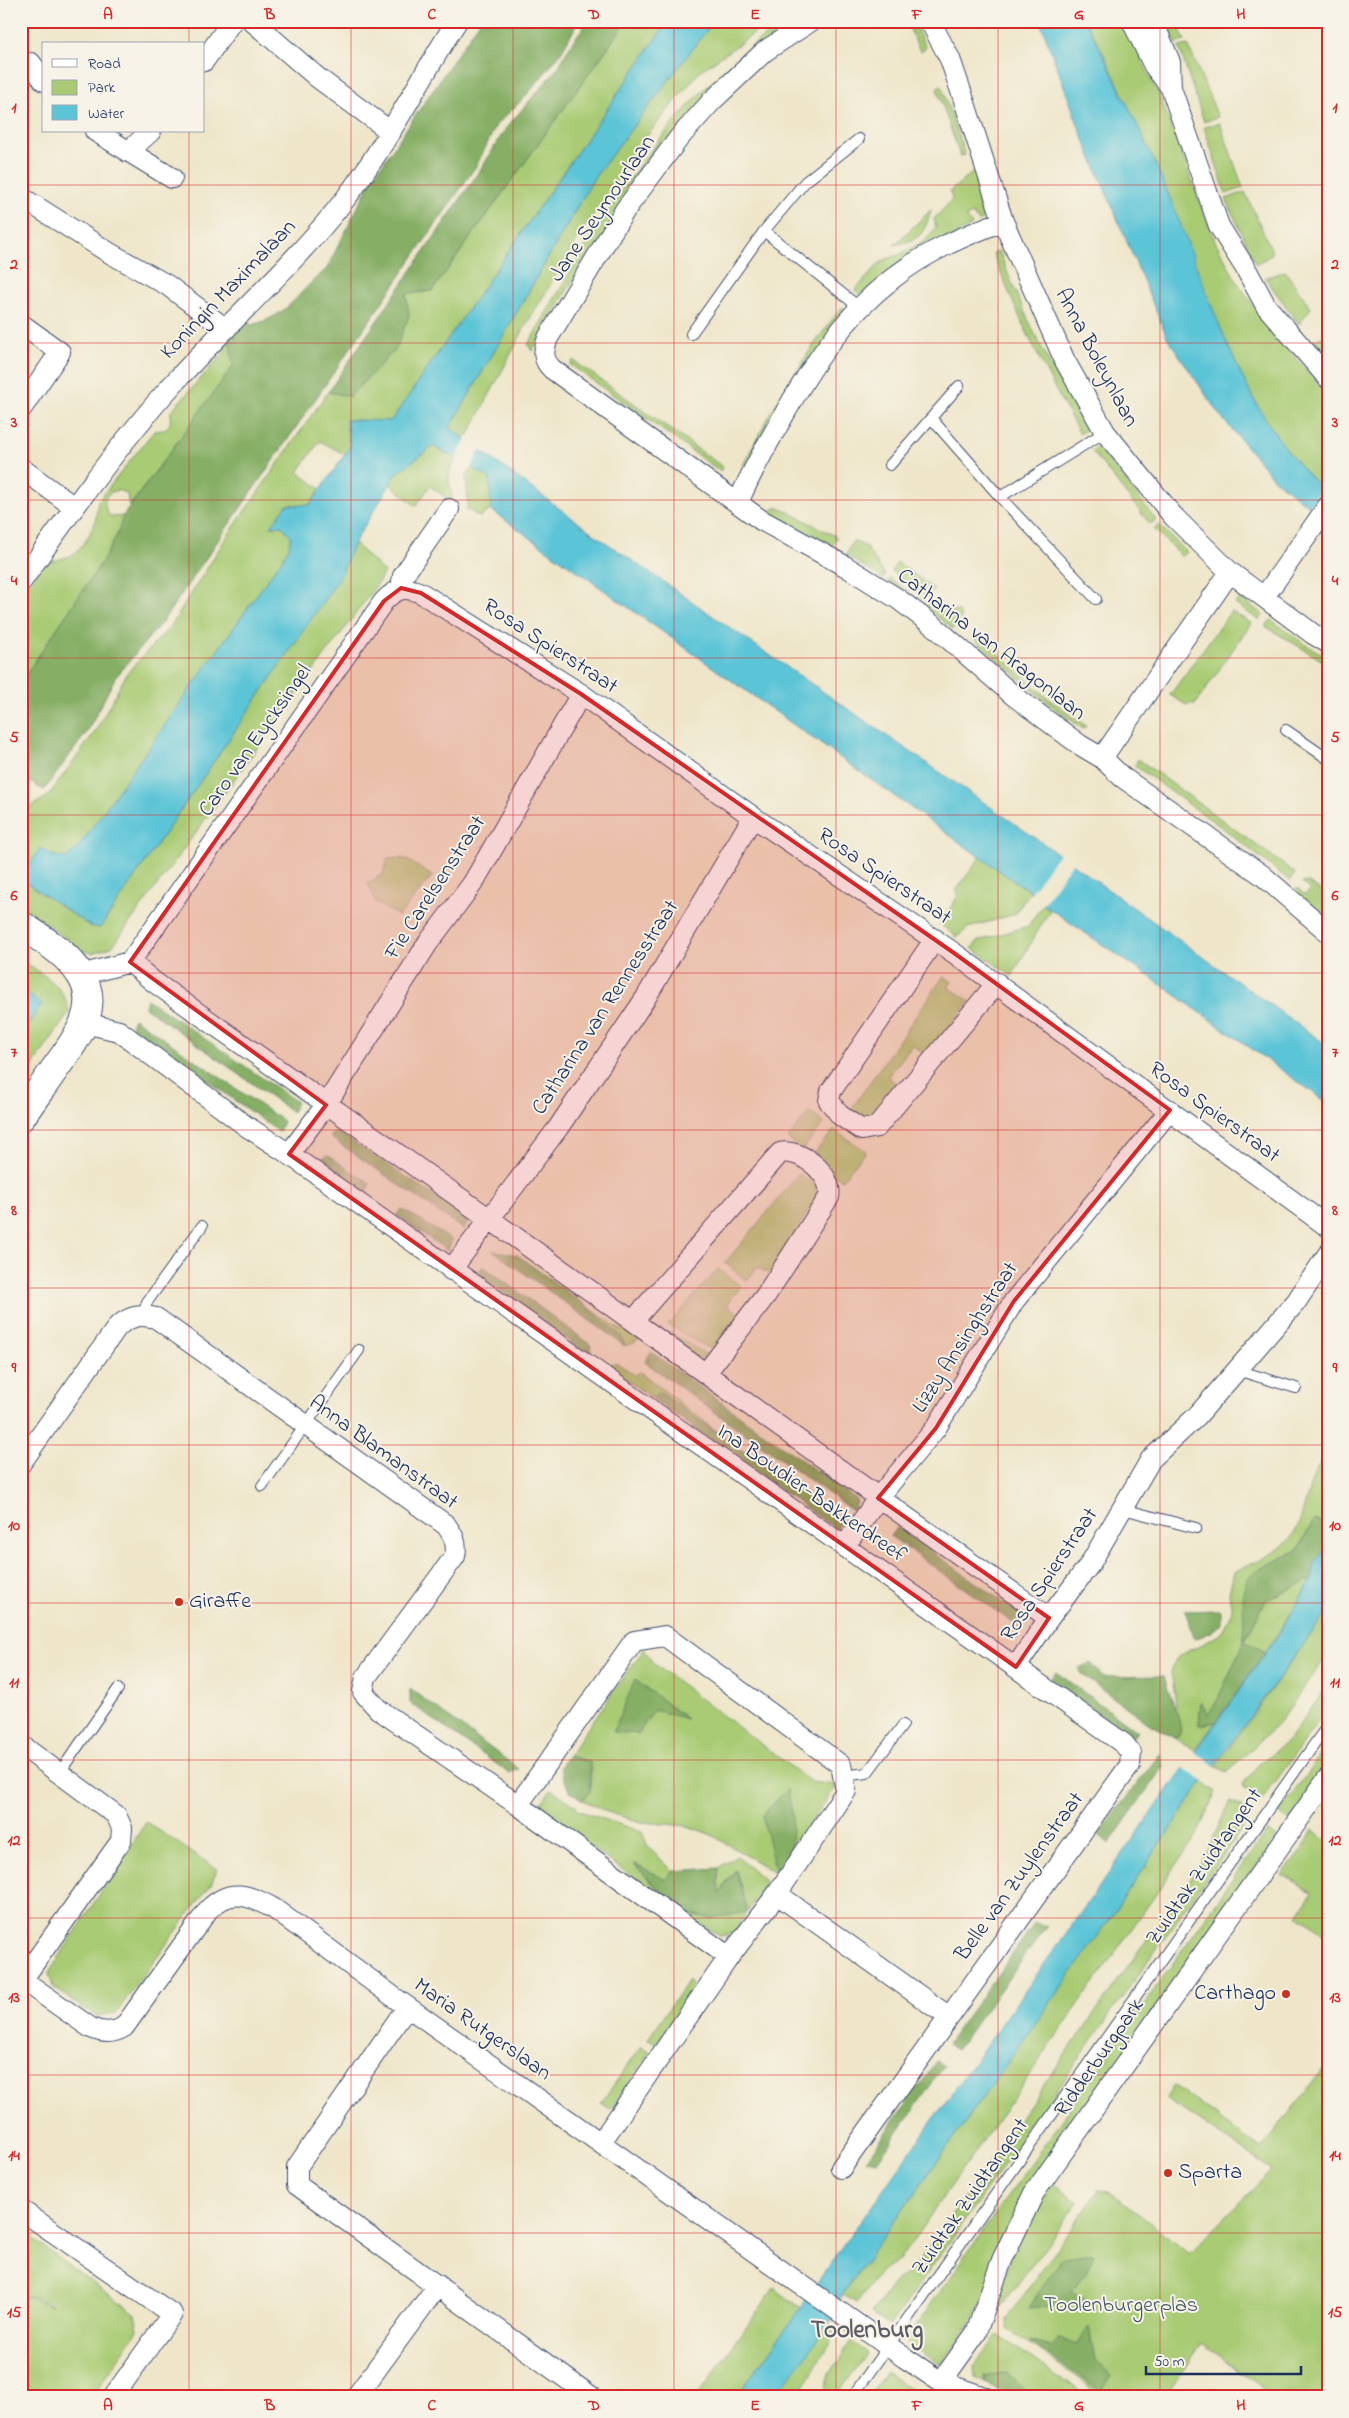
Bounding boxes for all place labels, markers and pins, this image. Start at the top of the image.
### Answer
place label: Giraffe [189,1586,251,1618]
marker: Giraffe [173,1596,185,1608]
place label: Carthago [1194,1978,1276,2011]
marker: Carthago [1280,1988,1292,2000]
place label: Sparta [1178,2157,1242,2189]
marker: Sparta [1162,2167,1174,2179]

